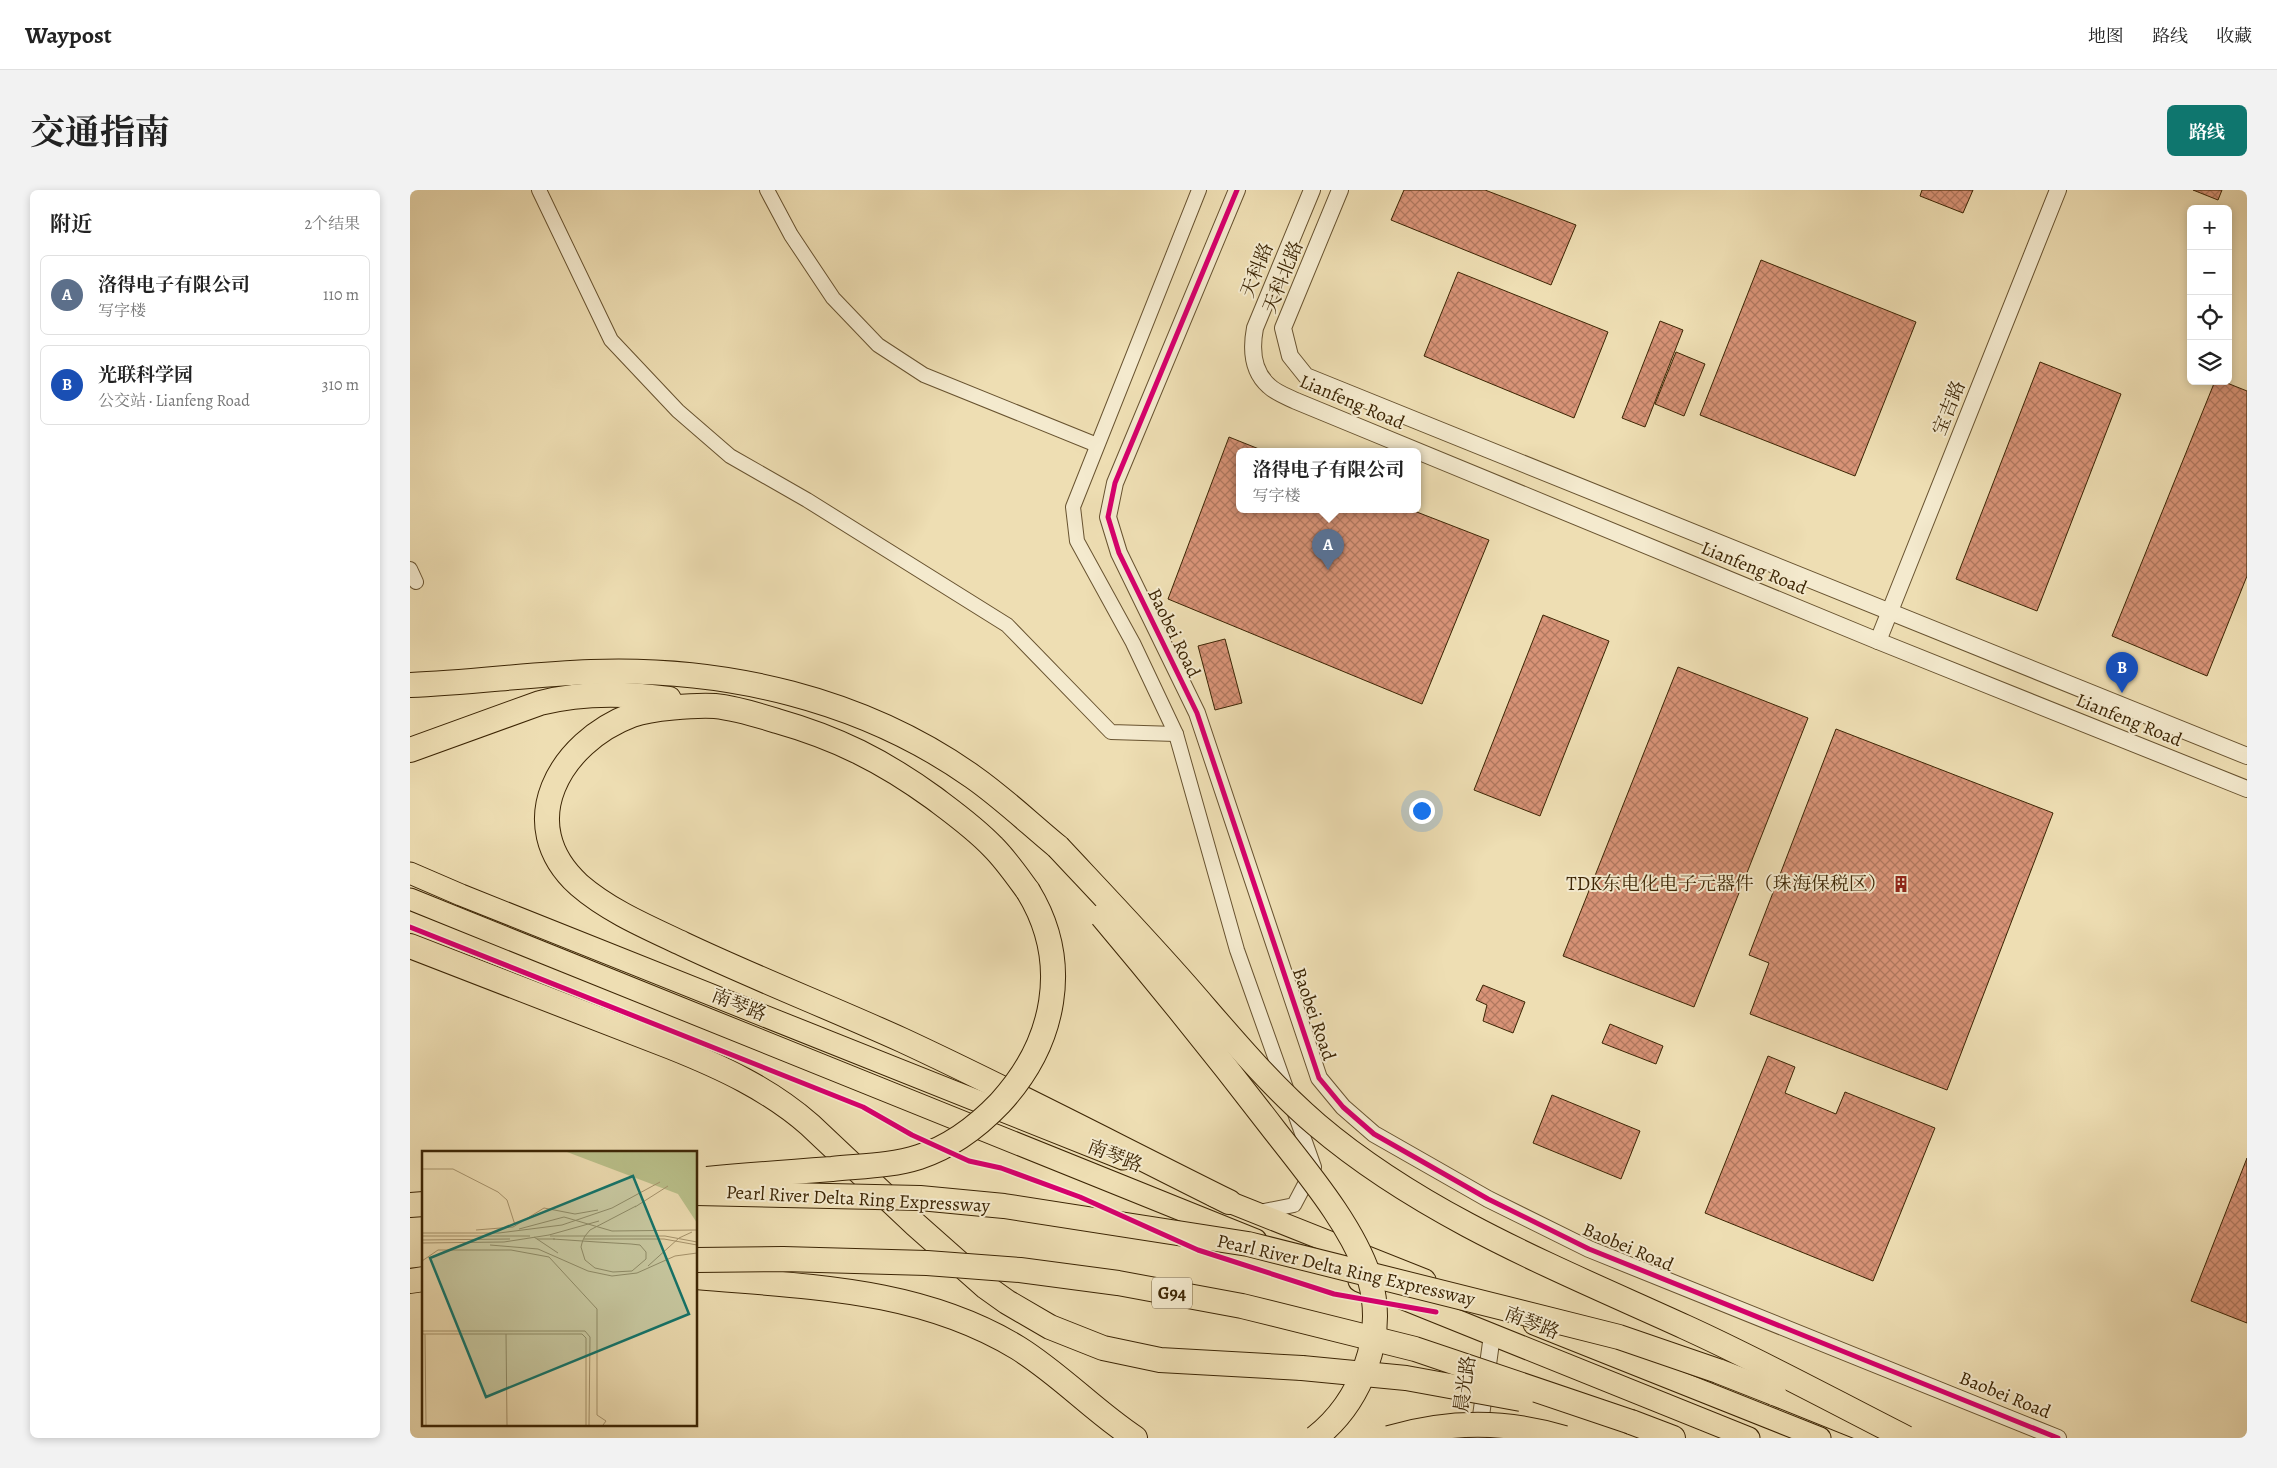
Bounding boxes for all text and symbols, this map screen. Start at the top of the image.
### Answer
text: Waypost [25,19,112,51]
text: 地图 [2088,24,2124,48]
text: 路线 [2152,24,2188,48]
text: 收藏 [2216,24,2252,48]
button: 路线 [2167,105,2247,156]
text: 交通指南 [30,108,170,156]
map controls [2187,205,2232,385]
button: + [2187,205,2232,250]
text: 附近 [50,210,92,238]
text: 2个结果 [304,213,360,235]
street label: 天科北路 [1257,237,1309,317]
street label: 天科路 [1234,239,1280,301]
button: − [2187,250,2232,295]
text: 洛得电子有限公司 [98,272,250,298]
text: A [62,284,72,306]
text: 110 m [323,284,359,306]
button: locate [2187,295,2232,340]
text: 写字楼 [98,300,146,322]
button: layers [2187,340,2232,385]
text: 光联科学园 [98,362,193,388]
street label: Lianfeng Road [1295,368,1409,436]
text: B [62,374,72,396]
text: 310 m [322,374,359,396]
street label: 宝吉路 [1926,377,1972,439]
text: 公交站 · Lianfeng Road [98,390,250,412]
popup [1236,448,1421,513]
text: 洛得电子有限公司 [1252,457,1405,483]
text: 写字楼 [1252,485,1301,507]
pin: A [1312,529,1344,570]
street label: Lianfeng Road [1697,535,1812,601]
street label: Baobei Road [1141,584,1207,683]
pin: B [2106,652,2138,693]
street label: Lianfeng Road [2072,687,2187,753]
your location [1409,798,1435,824]
place label: TDK东电化电子元器件（珠海保税区） [1566,871,1887,897]
building icon: TDK东电化电子元器件（珠海保税区） [1891,874,1911,894]
street label: Baobei Road [1286,964,1342,1065]
street label: 南琴路 [708,982,770,1028]
street label: 南琴路 [1084,1133,1146,1179]
inset map [422,1151,698,1426]
street label: Pearl River Delta Ring Expressway [725,1179,991,1219]
street label: Baobei Road [1578,1216,1678,1278]
street label: Pearl River Delta Ring Expressway [1214,1228,1478,1313]
road number: G94 [1152,1278,1192,1308]
street label: 南琴路 [1501,1300,1563,1346]
street label: 晨光路 [1448,1354,1482,1414]
street label: Baobei Road [1955,1365,2055,1425]

